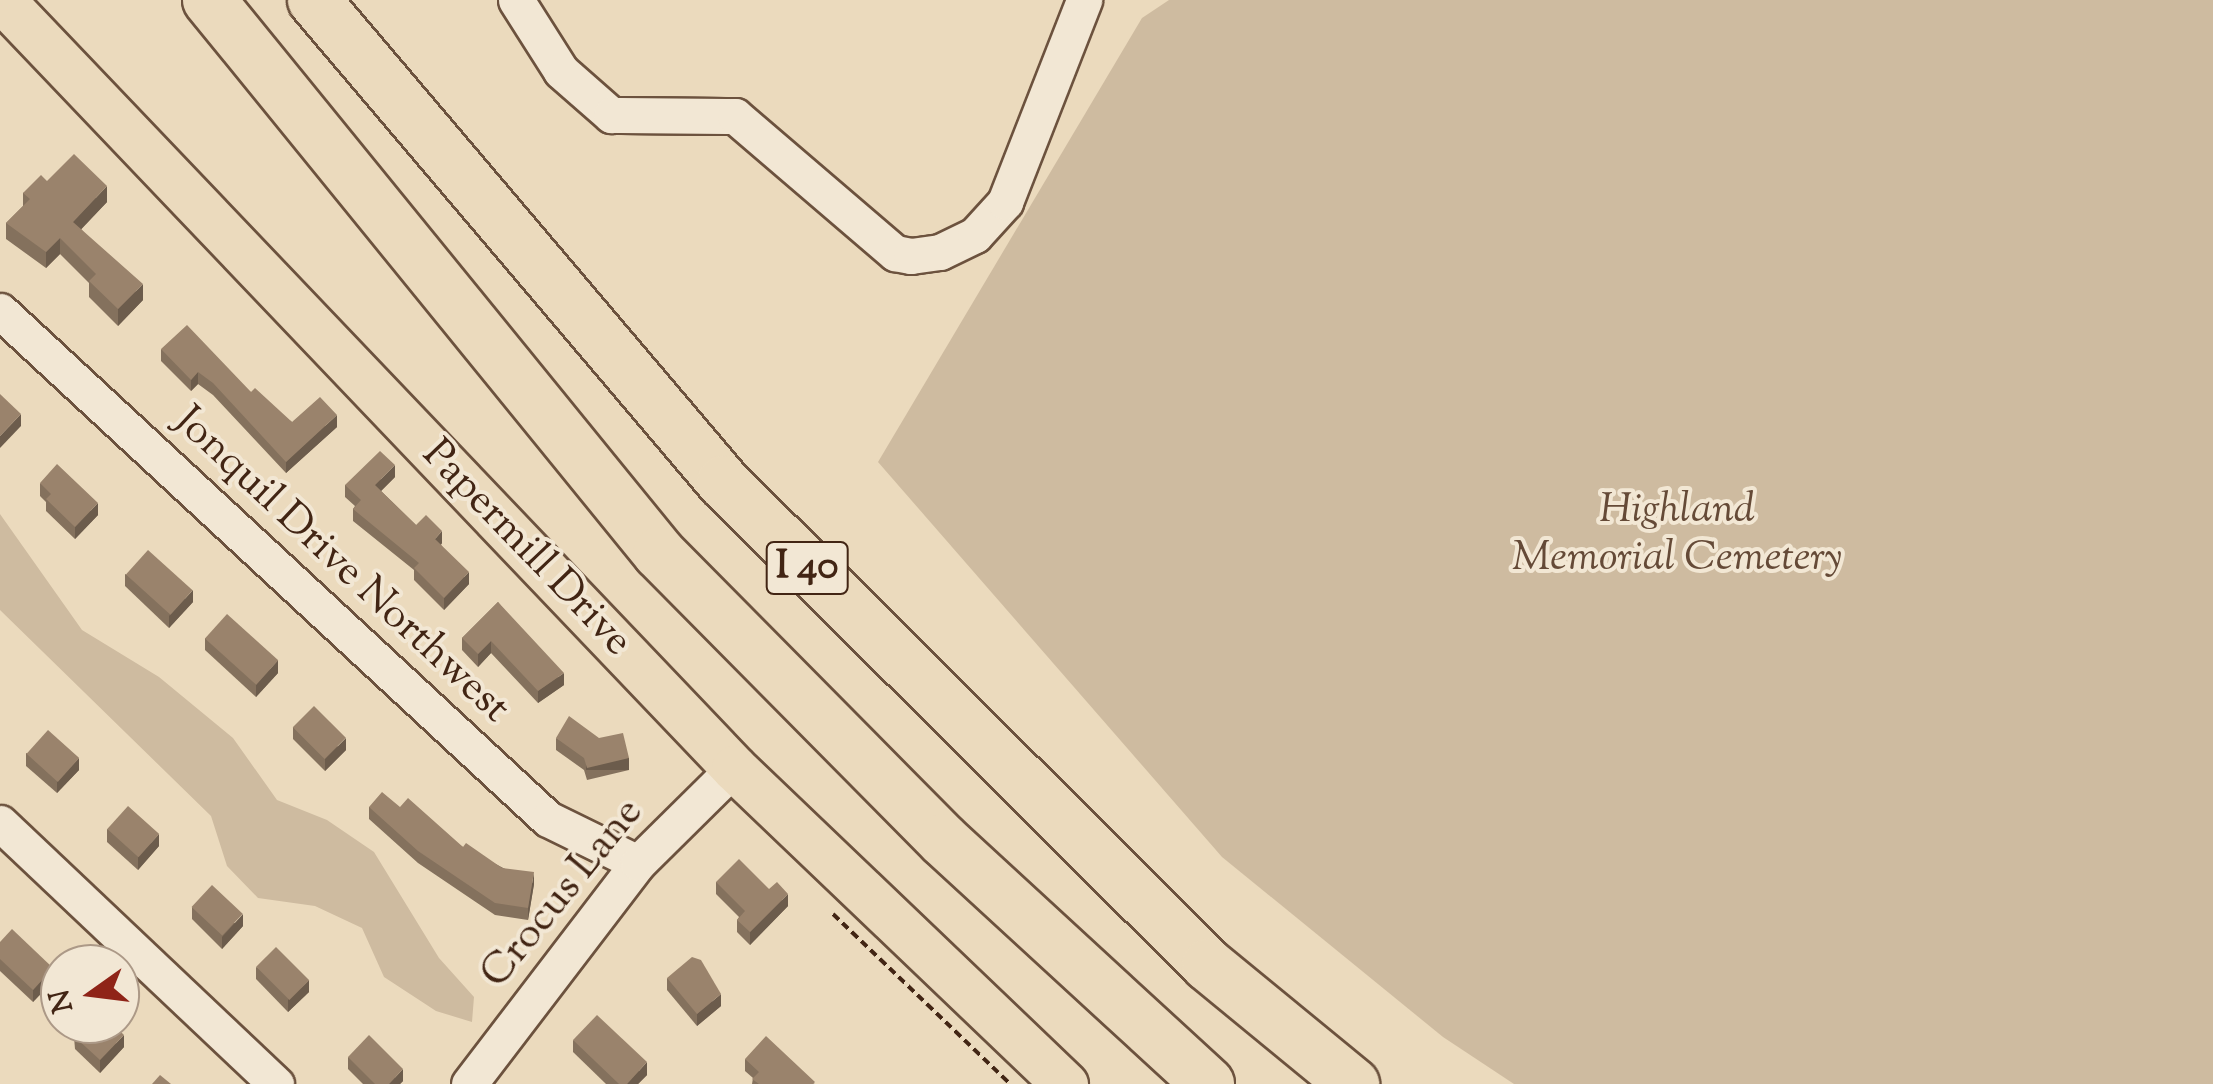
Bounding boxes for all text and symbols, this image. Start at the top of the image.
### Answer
street label: Jonquil Drive Northwest [163,397,519,735]
street label: Papermill Drive [410,431,642,667]
park label: Highland Memorial Cemetery [1512,486,1842,584]
road number: I 40 [764,533,850,603]
street label: Crocus Lane [471,789,655,999]
north arrow [40,944,140,1044]
text: N [41,985,85,1016]

